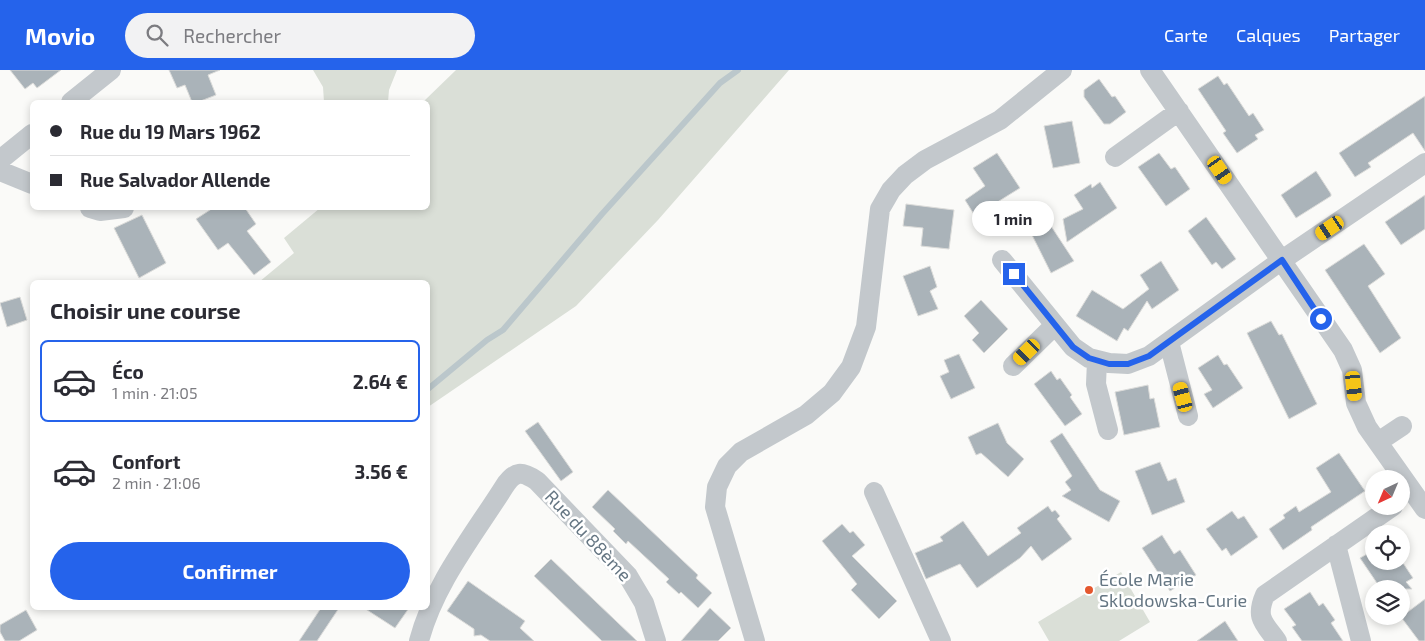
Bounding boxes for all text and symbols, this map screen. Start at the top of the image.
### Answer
search box [125,13,475,58]
text: Movio [25,21,95,50]
icon: search [143,21,171,49]
text: Rechercher [183,24,281,47]
text: Carte [1164,24,1208,46]
text: Calques [1236,24,1301,46]
text: Partager [1329,24,1400,46]
text: Rue du 19 Mars 1962 [80,120,261,143]
car [1205,153,1234,187]
text: Rue Salvador Allende [80,168,271,191]
callout: 1 min [973,202,1055,236]
text: 1 min [994,209,1032,228]
car [1313,213,1346,243]
route end [1003,263,1025,285]
text: Choisir une course [50,297,241,323]
route start [1310,308,1332,330]
car [1010,336,1043,368]
icon: car [52,359,97,404]
text: Éco [112,360,144,383]
text: 2.64 € [353,370,408,393]
car [1344,370,1363,402]
car [1171,381,1194,413]
text: 1 min · 21:05 [112,383,198,402]
icon: car [52,449,97,494]
text: Confort [112,450,180,473]
text: 3.56 € [355,460,408,483]
north arrow [1365,470,1410,515]
map controls [1365,470,1410,625]
text: 2 min · 21:06 [112,473,201,492]
street label: Rue du 88ème [541,485,637,585]
button: locate [1365,525,1410,570]
button: Confirmer [50,542,410,600]
place label: École Marie Sklodowska-Curie [1099,568,1247,611]
button: layers [1365,580,1410,625]
marker: École Marie Sklodowska-Curie [1083,584,1095,596]

